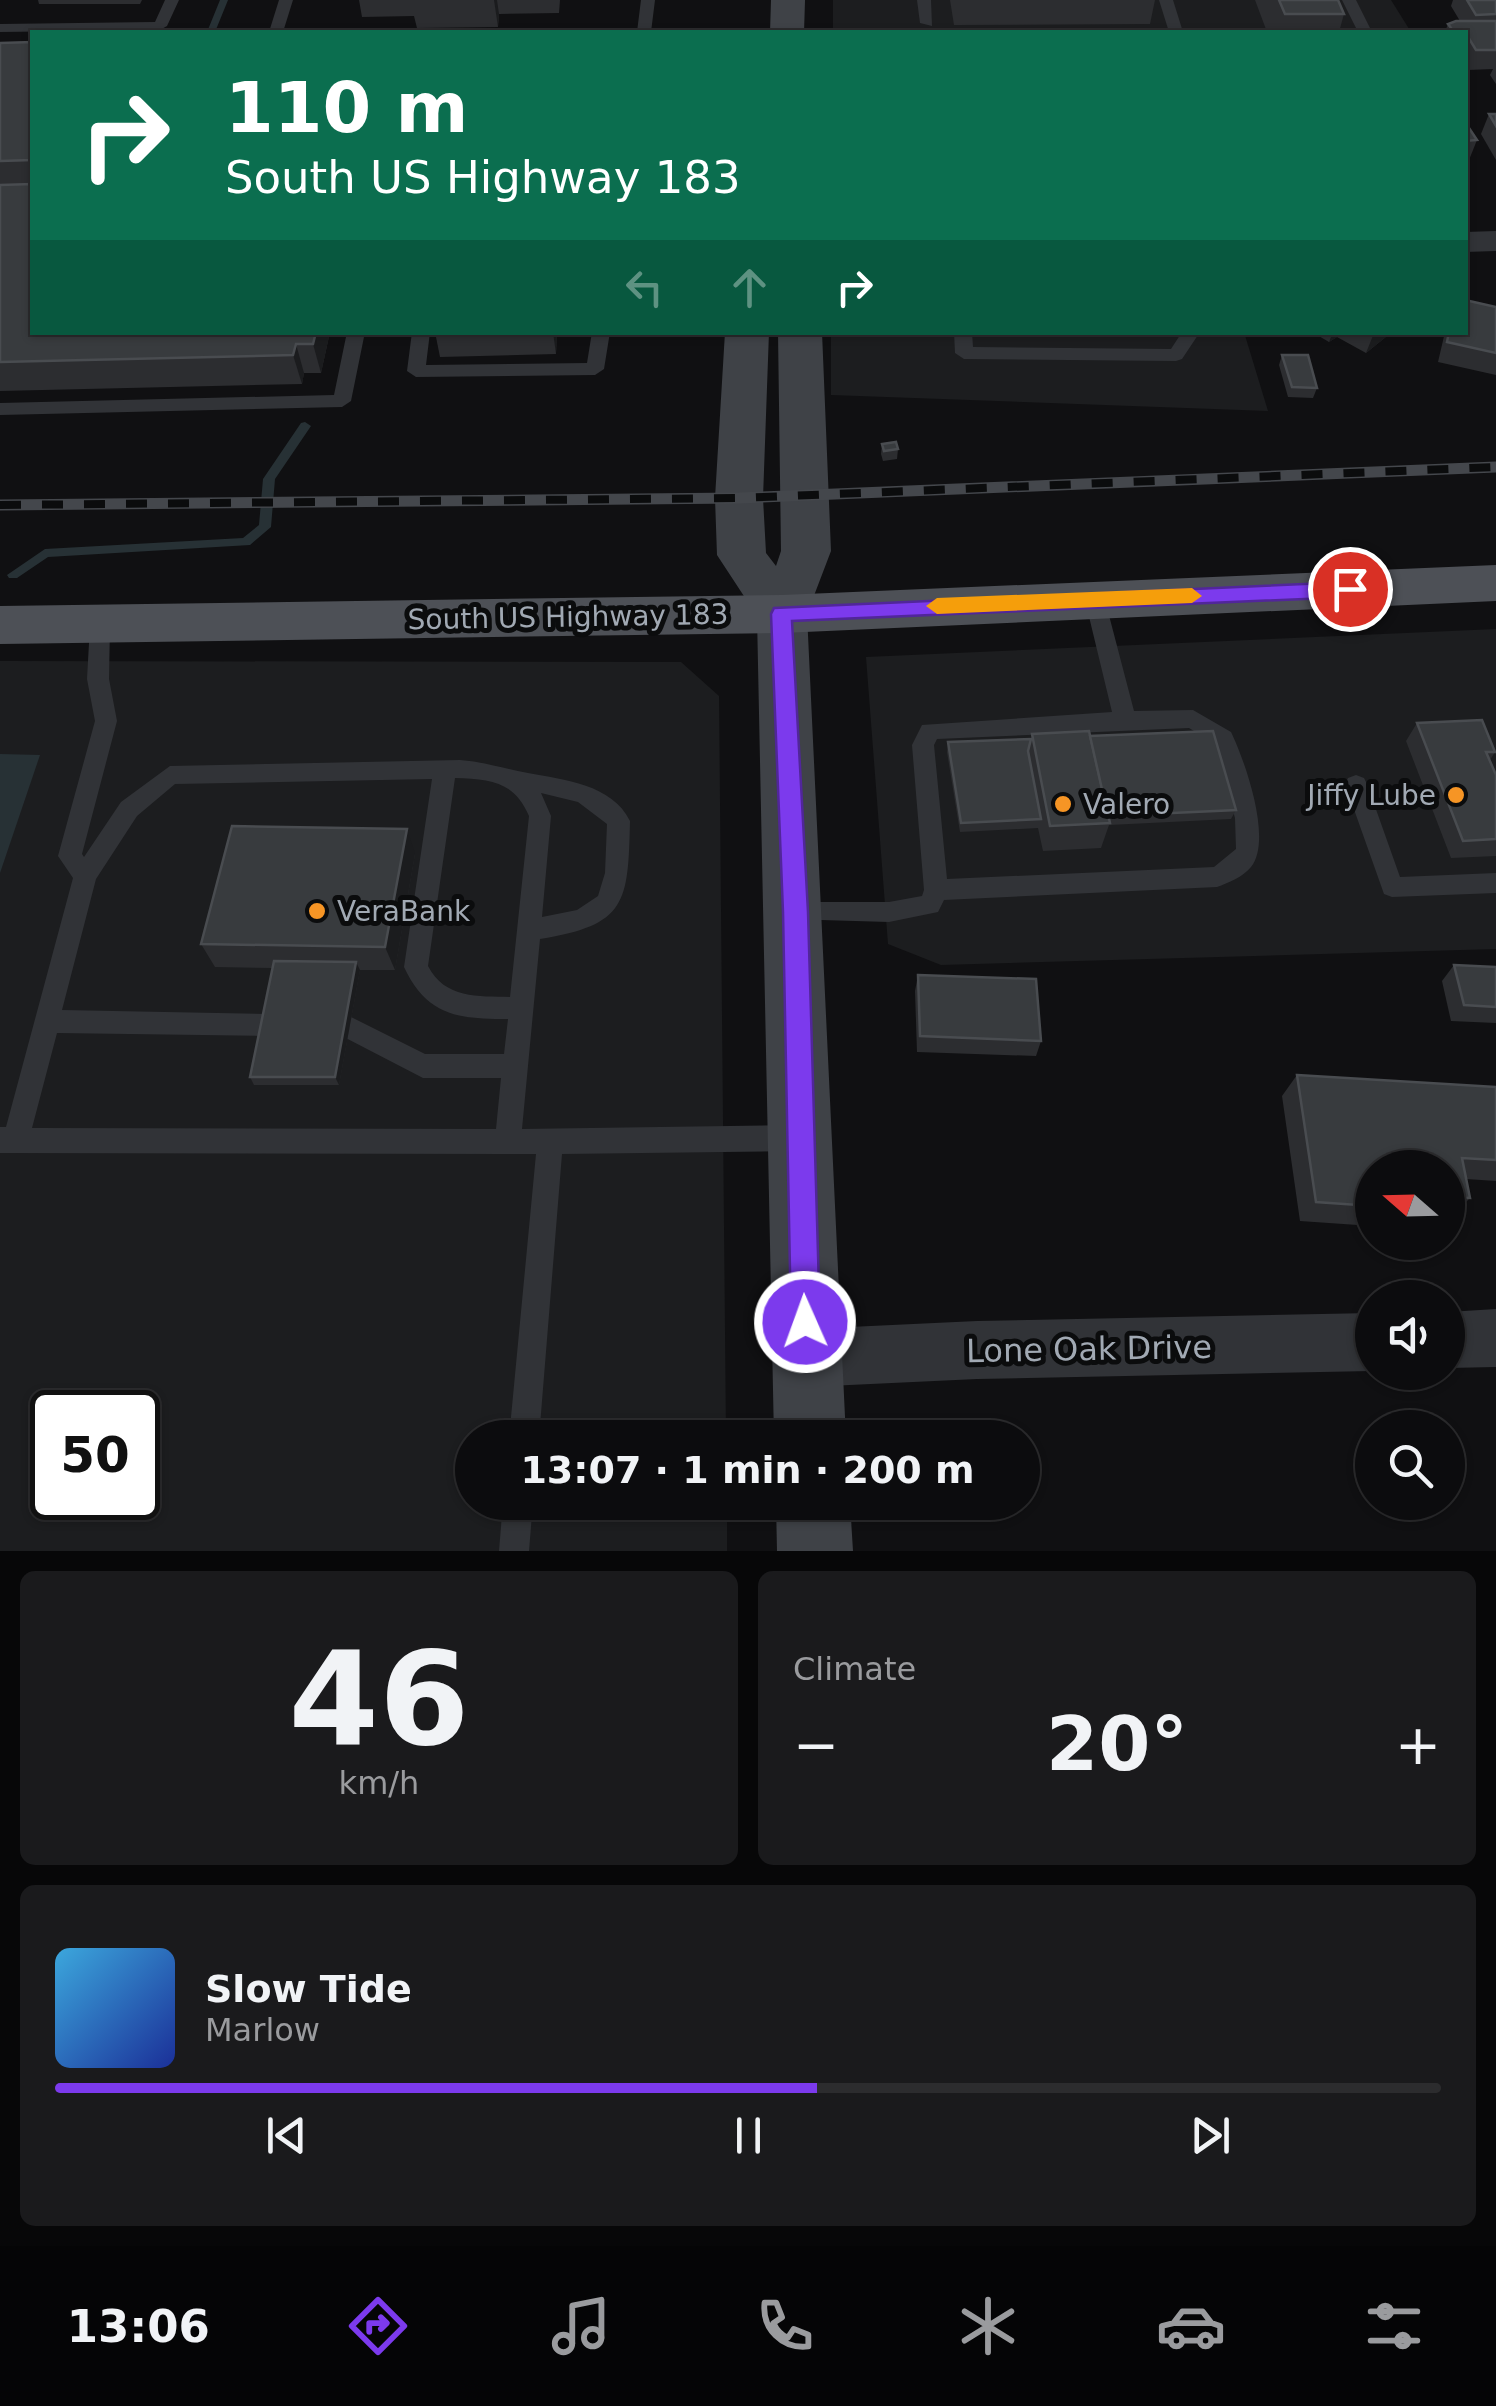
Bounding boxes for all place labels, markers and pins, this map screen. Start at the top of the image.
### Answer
pin [1308,547,1393,632]
place label: Jiffy Lube [1305,779,1436,812]
marker: Jiffy Lube [1445,784,1467,806]
place label: Valero [1083,788,1170,821]
marker: Valero [1052,793,1074,815]
place label: VeraBank [337,895,471,928]
marker: VeraBank [306,900,328,922]

